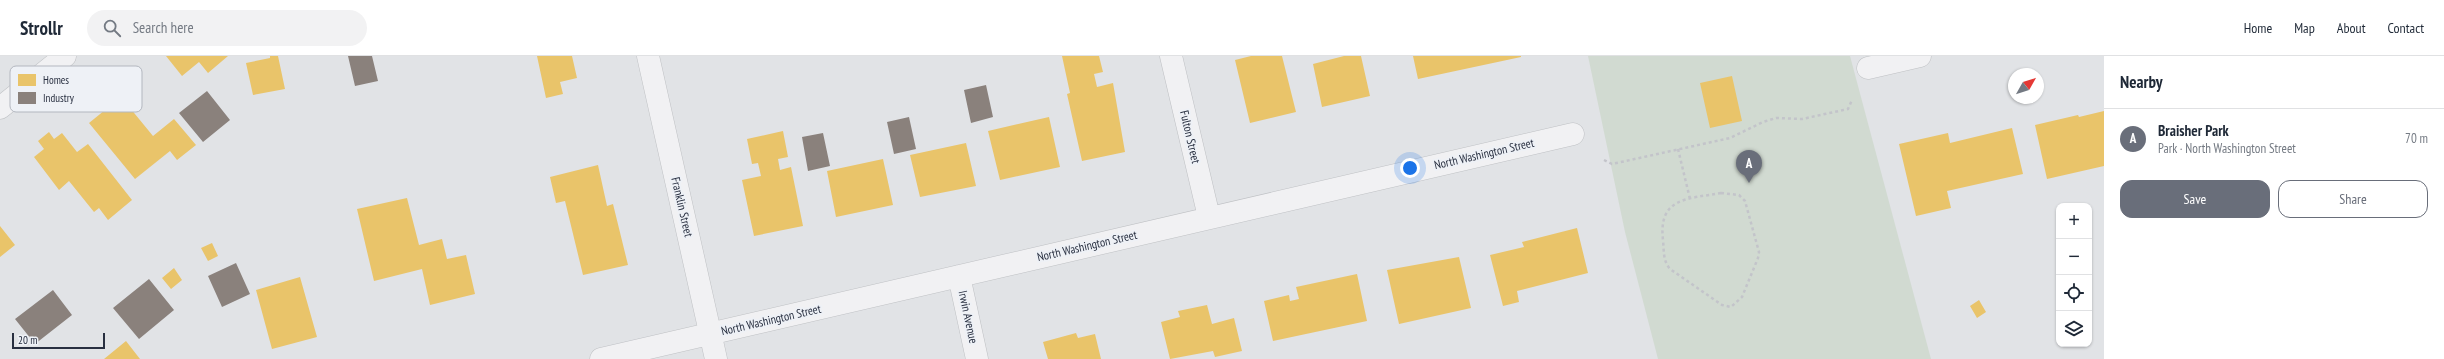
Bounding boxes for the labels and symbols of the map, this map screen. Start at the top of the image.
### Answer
legend [10,66,142,112]
north arrow [2008,68,2044,104]
text: Homes [43,73,69,87]
text: Industry [43,91,75,105]
street label: Fulton Street [1177,109,1204,166]
street label: North Washington Street [1432,135,1536,172]
pin: A [1736,150,1762,183]
your location [1400,158,1420,178]
street label: Franklin Street [668,175,697,239]
street label: North Washington Street [1035,227,1139,264]
street label: Irwin Avenue [956,289,981,345]
street label: North Washington Street [719,301,823,338]
scale bar [12,331,105,350]

